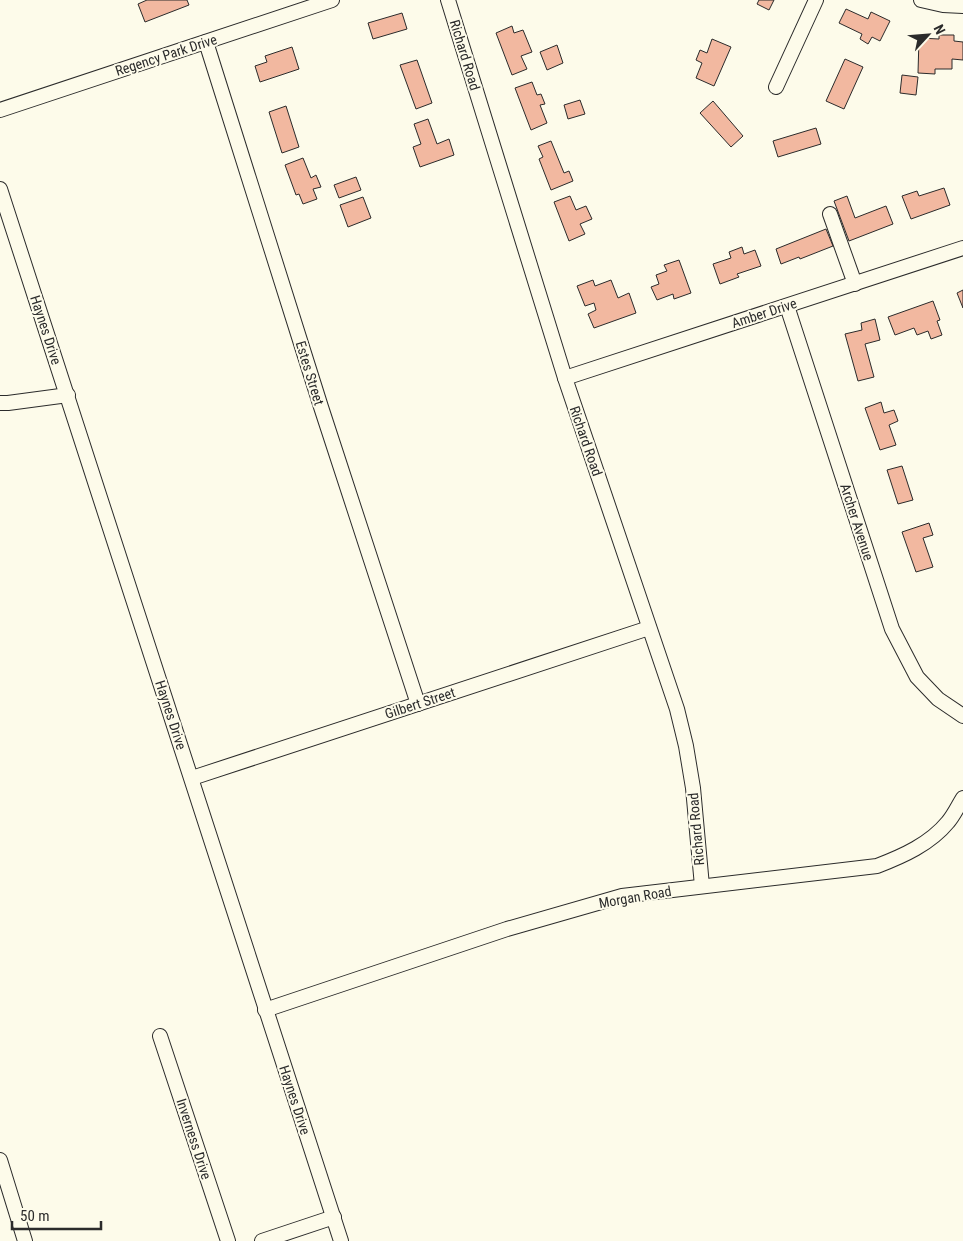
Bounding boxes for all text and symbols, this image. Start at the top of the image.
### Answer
north arrow [903,10,953,60]
street label: Richard Road [447,18,483,92]
text: N [931,22,949,37]
street label: Regency Park Drive [113,31,219,79]
street label: Haynes Drive [27,293,65,367]
street label: Amber Drive [729,295,799,331]
street label: Estes Street [293,339,327,407]
street label: Richard Road [567,404,605,478]
street label: Archer Avenue [837,482,877,563]
street label: Haynes Drive [152,678,190,752]
street label: Gilbert Street [383,684,457,722]
street label: Richard Road [685,792,707,866]
street label: Morgan Road [597,883,673,911]
street label: Haynes Drive [276,1063,314,1137]
street label: Inverness Drive [173,1096,215,1182]
scale bar [12,1198,101,1230]
text: 50 m [20,1207,50,1225]

